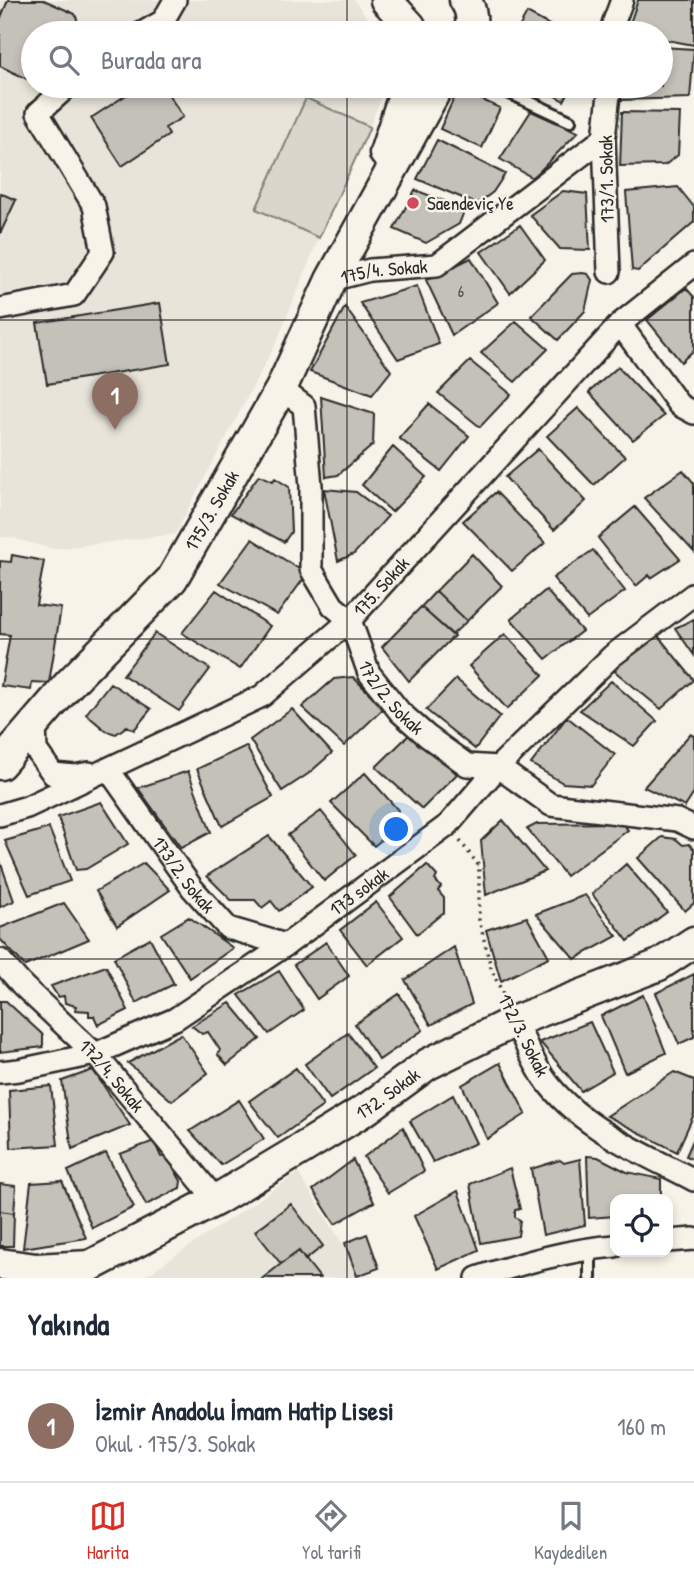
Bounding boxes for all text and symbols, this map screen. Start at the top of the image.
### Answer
search box [21,21,673,98]
icon: search [45,41,83,79]
text: Burada ara [101,42,202,77]
street label: 173/1. Sokak [592,135,620,223]
place label: Saendeviç Ye [427,190,514,216]
marker: Saendeviç Ye [405,195,421,211]
street label: 175/4. Sokak [338,253,428,290]
house number: 6 [458,280,464,302]
pin: 1 [92,372,138,430]
street label: 175/3. Sokak [178,465,245,555]
street label: 175. Sokak [347,551,415,622]
street label: 172/2. Sokak [353,657,430,740]
your location [379,812,413,846]
street label: 173/2. Sokak [146,831,221,919]
street label: 173 sokak [324,861,394,922]
street label: 172/3. Sokak [492,989,556,1081]
street label: 172/4. Sokak [74,1033,151,1117]
street label: 172. Sokak [351,1061,425,1125]
map controls [610,1194,673,1257]
button: locate [610,1194,673,1257]
text: Yakında [28,1304,109,1344]
text: İzmir Anadolu İmam Hatip Lisesi [95,1393,394,1428]
text: 1 [47,1411,55,1442]
text: 160 m [617,1411,666,1442]
text: Okul · 175/3. Sokak [95,1428,255,1459]
tab: Harita [87,1497,129,1565]
tab: Yol tarifi [302,1497,361,1565]
tab: Kaydedilen [534,1497,607,1565]

